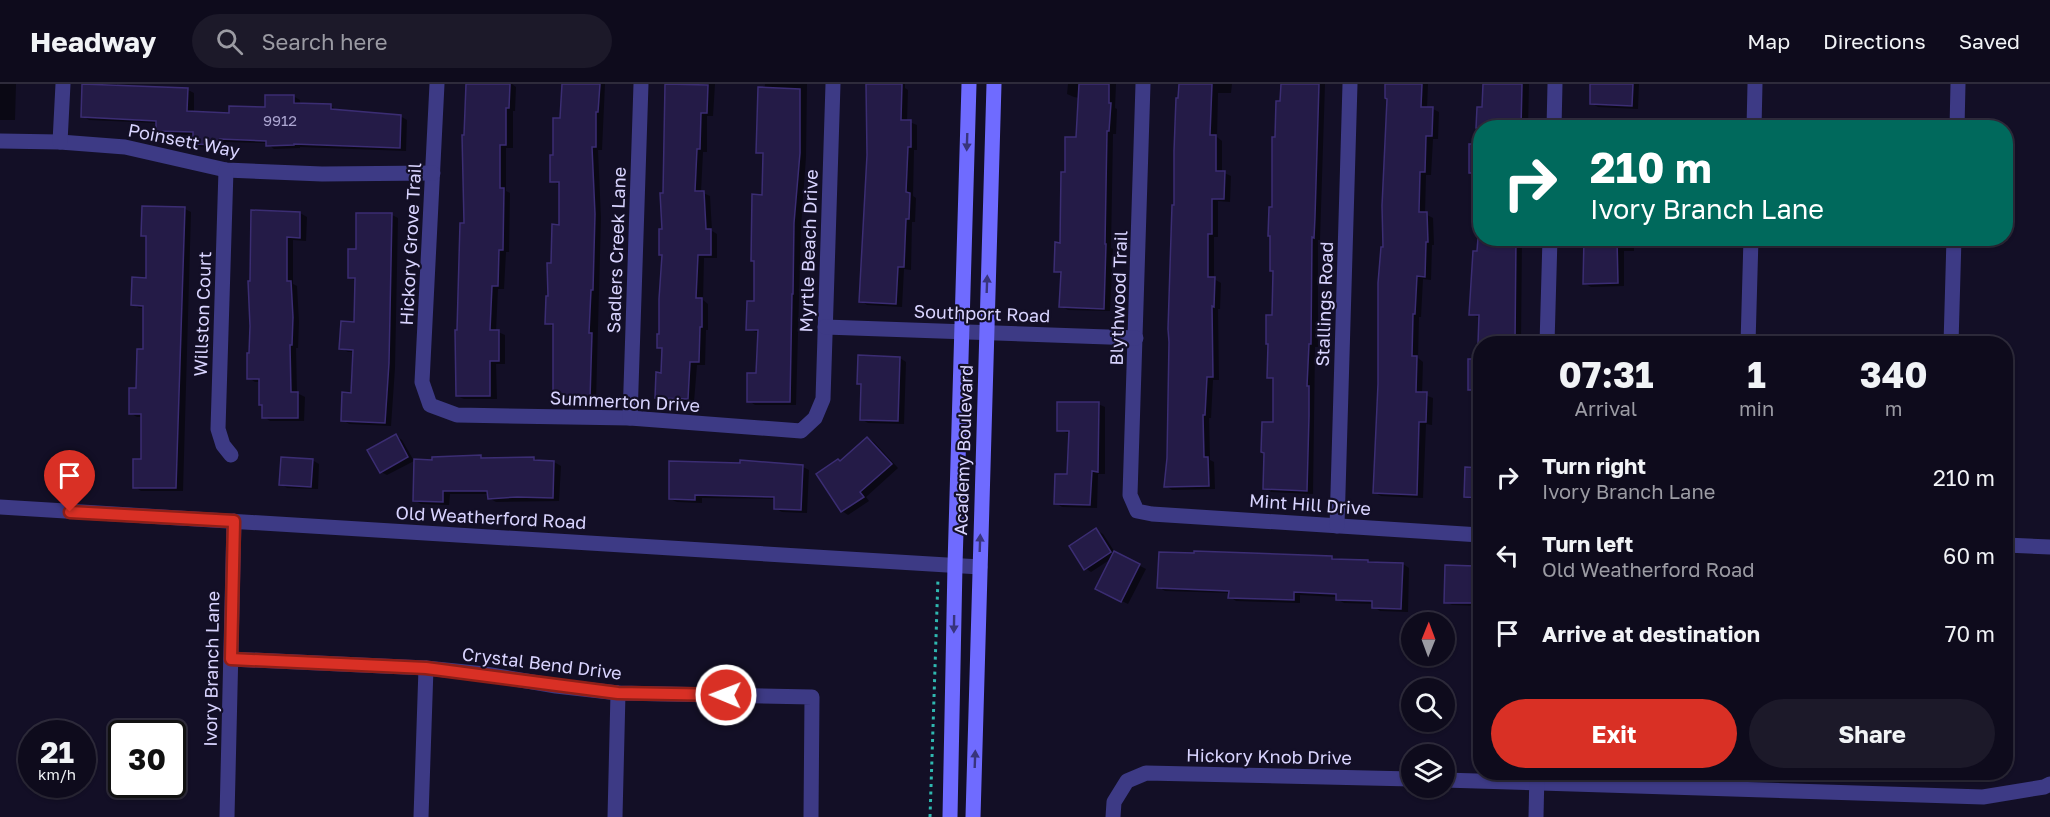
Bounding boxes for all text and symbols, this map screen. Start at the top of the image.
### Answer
search box [192,14,612,68]
text: Headway [30,25,156,58]
icon: search [213,25,246,58]
text: Search here [261,28,387,55]
text: Map [1747,28,1790,54]
text: Directions [1823,28,1926,54]
text: Saved [1959,28,2020,54]
house number: 9912 [263,111,297,129]
street label: Poinsett Way [126,118,242,162]
one-way arrow [963,133,972,152]
text: 210 m [1590,142,1712,192]
icon: right [1491,144,1569,222]
street label: Hickory Grove Trail [395,162,425,326]
street label: Sadlers Creek Lane [602,166,630,334]
street label: Myrtle Beach Drive [794,169,822,333]
text: Ivory Branch Lane [1590,193,1824,225]
street label: Blythwood Trail [1105,230,1131,366]
street label: Stallings Road [1311,241,1337,367]
street label: Willston Court [189,251,215,377]
one-way arrow [983,275,992,294]
street label: Southport Road [913,300,1051,326]
text: 07:31 [1558,353,1653,396]
text: 1 [1747,353,1766,396]
text: 340 [1860,353,1928,396]
street label: Academy Boulevard [949,364,977,536]
street label: Summerton Drive [549,386,701,416]
text: Arrival [1575,396,1637,420]
text: min [1739,396,1774,420]
text: m [1885,396,1902,420]
pin [44,450,95,512]
text: Turn right [1542,452,1646,479]
icon: arrive [53,459,86,492]
icon: right [1491,461,1524,494]
text: 210 m [1933,464,1995,491]
text: Ivory Branch Lane [1542,479,1715,503]
street label: Mint Hill Drive [1248,489,1372,519]
street label: Old Weatherford Road [395,501,587,533]
text: Turn left [1542,530,1633,557]
one-way arrow [976,533,985,552]
icon: left [1491,539,1524,572]
text: 60 m [1943,542,1995,569]
text: Old Weatherford Road [1542,557,1755,581]
street label: Ivory Branch Lane [199,591,223,747]
north arrow [1401,612,1455,666]
map controls [1401,612,1455,798]
one-way arrow [949,614,958,633]
icon: arrive [1491,617,1524,650]
text: Arrive at destination [1542,620,1760,647]
text: 70 m [1945,620,1995,647]
street label: Crystal Bend Drive [461,642,623,684]
position arrow [694,663,758,727]
button: search [1401,678,1455,732]
button: Exit [1491,699,1737,768]
button: Share [1749,699,1995,768]
speed limit sign: 30 [108,720,186,798]
text: 21 [40,734,74,770]
street label: Hickory Knob Drive [1186,744,1352,768]
button: layers [1401,744,1455,798]
one-way arrow [970,749,979,768]
text: km/h [38,765,76,783]

